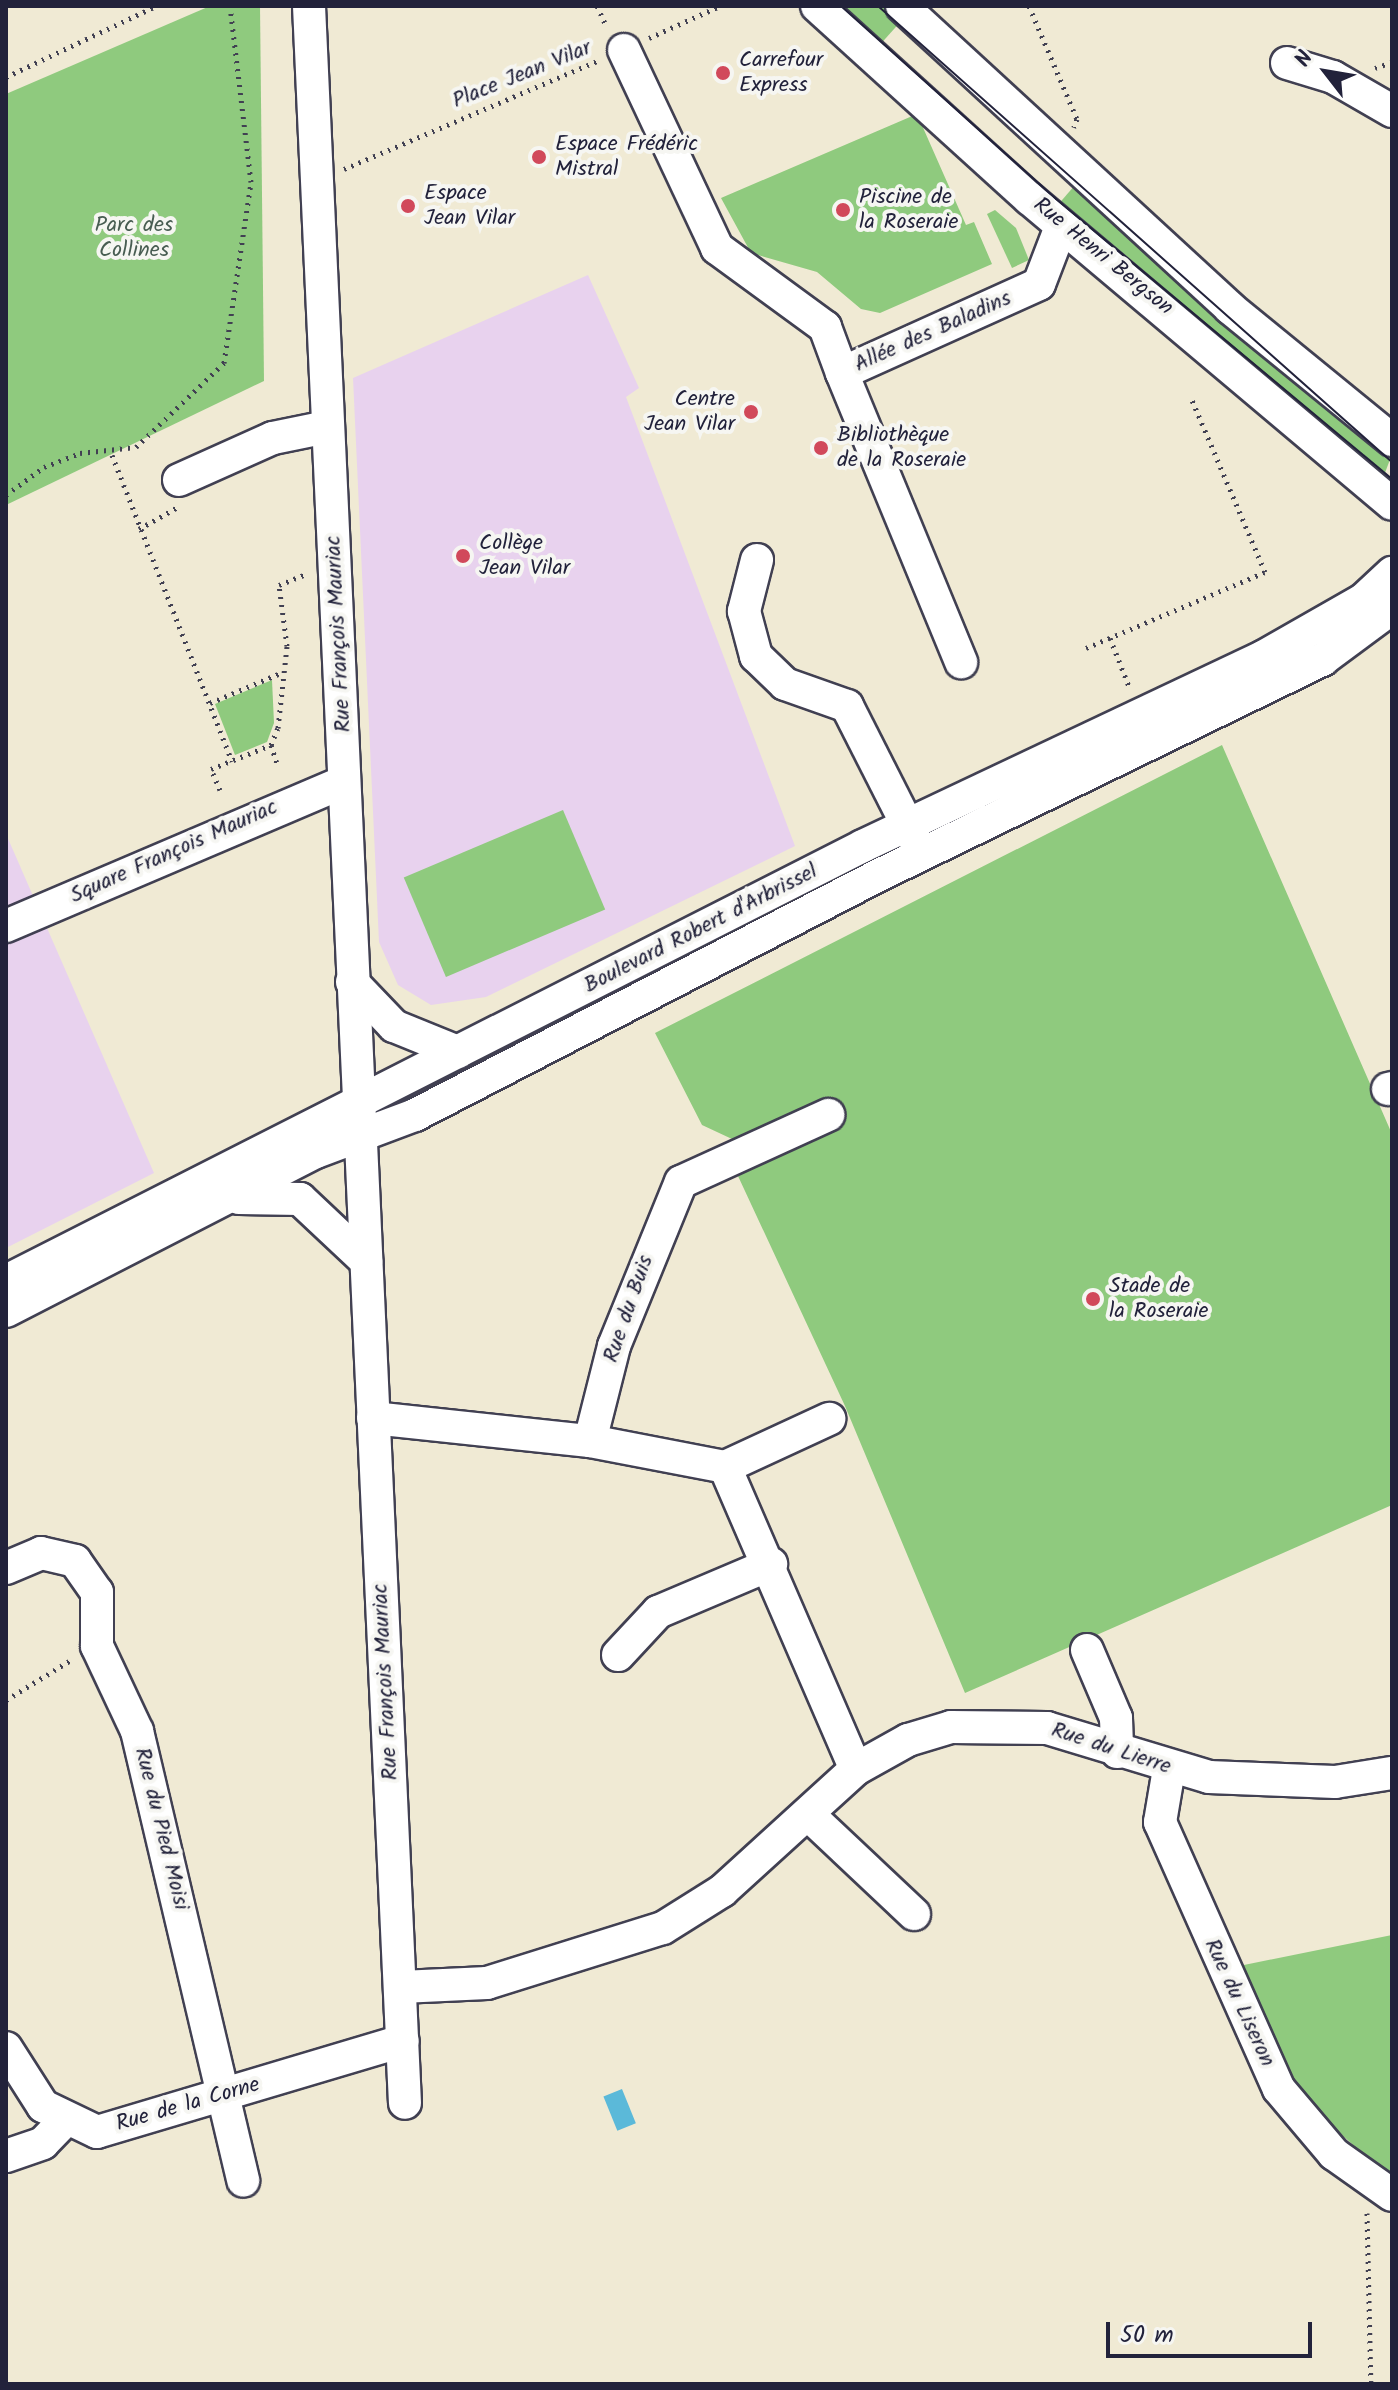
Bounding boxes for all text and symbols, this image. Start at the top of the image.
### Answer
north arrow [1286,32,1366,112]
street label: Place Jean Vilar [449,35,595,115]
text: N [1286,44,1324,74]
place label: Carrefour Express [739,47,823,98]
marker: Carrefour Express [714,64,732,82]
place label: Espace Frédéric Mistral [555,131,698,182]
marker: Espace Frédéric Mistral [530,148,548,166]
place label: Espace Jean Vilar [424,180,515,232]
place label: Piscine de la Roseraie [859,184,958,236]
street label: Rue Henri Bergson [1028,192,1178,322]
marker: Espace Jean Vilar [399,197,417,215]
marker: Piscine de la Roseraie [834,201,852,219]
park label: Parc des Collines [95,212,173,264]
street label: Allée des Baladins [850,286,1016,378]
place label: Centre Jean Vilar [644,386,735,438]
marker: Centre Jean Vilar [742,403,760,421]
place label: Bibliothèque de la Roseraie [837,422,966,474]
marker: Bibliothèque de la Roseraie [812,439,830,457]
place label: Collège Jean Vilar [479,530,570,582]
street label: Rue François Mauriac [321,535,357,733]
marker: Collège Jean Vilar [454,547,472,565]
street label: Square François Mauriac [66,794,282,910]
street label: Boulevard Robert d'Arbrissel [580,859,822,999]
street label: Rue du Buis [598,1252,660,1366]
place label: Stade de la Roseraie [1109,1273,1208,1324]
marker: Stade de la Roseraie [1084,1290,1102,1308]
street label: Rue François Mauriac [368,1583,404,1781]
street label: Rue du Lierre [1048,1717,1174,1781]
street label: Rue du Pied Moisi [128,1745,194,1913]
street label: Rue du Liseron [1198,1935,1280,2071]
street label: Rue de la Corne [113,2072,263,2138]
scale bar [1110,2306,1316,2356]
text: 50 m [1120,2316,1174,2355]

